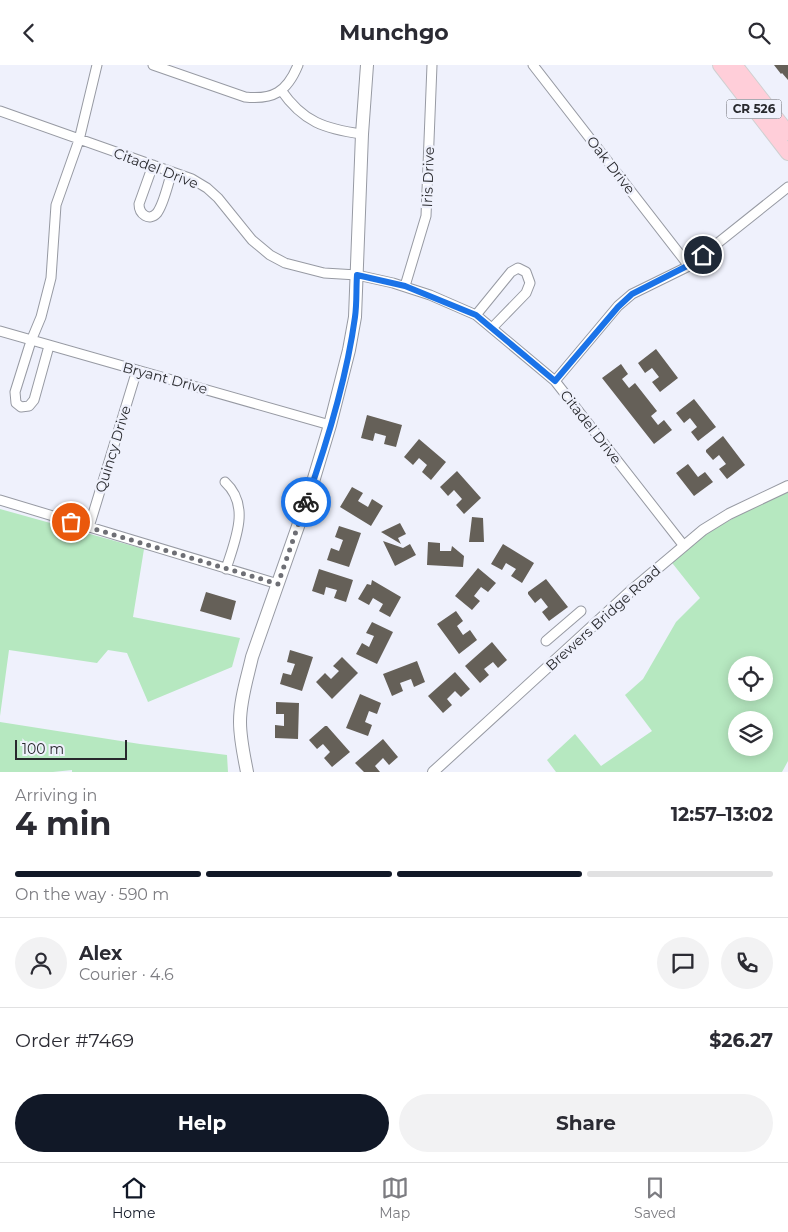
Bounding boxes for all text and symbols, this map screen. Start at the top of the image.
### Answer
icon: back [15,19,43,47]
text: Munchgo [339,19,449,46]
icon: search [745,19,773,47]
road number: CR 526 [726,99,782,119]
street label: Oak Drive [583,132,639,198]
street label: Citadel Drive [111,144,201,192]
street label: Iris Drive [418,146,438,208]
pin [682,234,724,276]
icon: home [689,241,717,269]
street label: Bryant Drive [121,358,209,398]
street label: Citadel Drive [556,386,626,468]
street label: Quincy Drive [91,403,135,495]
courier [281,477,331,527]
icon: bike [292,488,320,516]
pin [50,501,92,543]
icon: bag [57,508,85,536]
street label: Brewers Bridge Road [542,562,664,674]
map controls [728,656,773,756]
button: locate [728,656,773,701]
button: layers [728,711,773,756]
scale bar [15,737,128,760]
text: 100 m [22,740,64,758]
text: Arriving in [15,786,97,805]
text: 12:57–13:02 [671,803,773,826]
text: 4 min [15,804,111,843]
text: On the way · 590 m [15,885,169,904]
button: person [15,937,67,989]
button: chat [657,937,709,989]
button: phone [721,937,773,989]
text: Alex [79,942,122,965]
text: Courier · 4.6 [79,965,174,984]
text: Order #7469 [15,1029,134,1052]
text: $26.27 [709,1029,773,1052]
button: Help [15,1094,389,1152]
button: Share [399,1094,773,1152]
tab: Home [112,1174,155,1222]
tab: Map [379,1174,410,1222]
tab: Saved [634,1174,676,1222]

